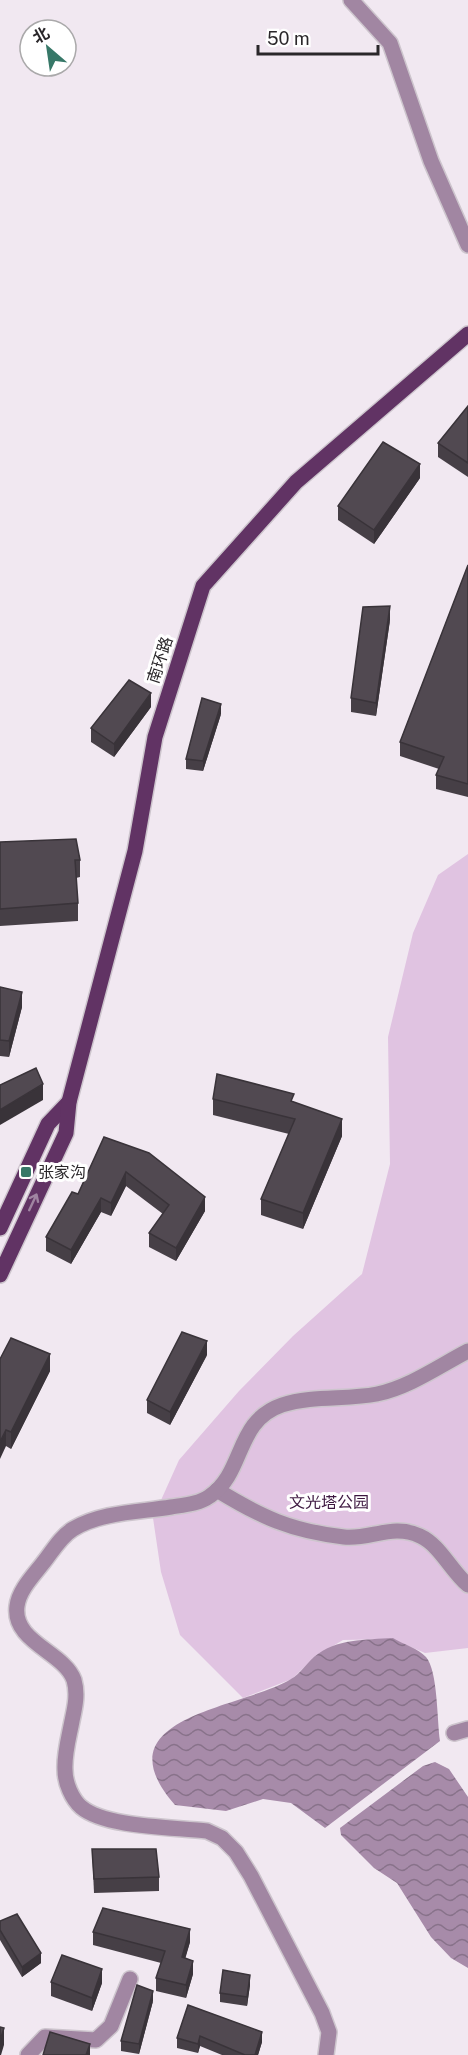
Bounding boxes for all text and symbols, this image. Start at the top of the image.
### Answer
north arrow [18,18,78,78]
scale bar [258,18,378,56]
text: 北 [29,23,53,48]
text: 50 m [267,28,310,49]
street label: 南环路 [144,634,176,686]
place label: 张家沟 [38,1163,86,1182]
marker: 张家沟 [19,1165,33,1179]
one-way arrow [28,1194,40,1212]
park label: 文光塔公园 [289,1493,369,1512]

